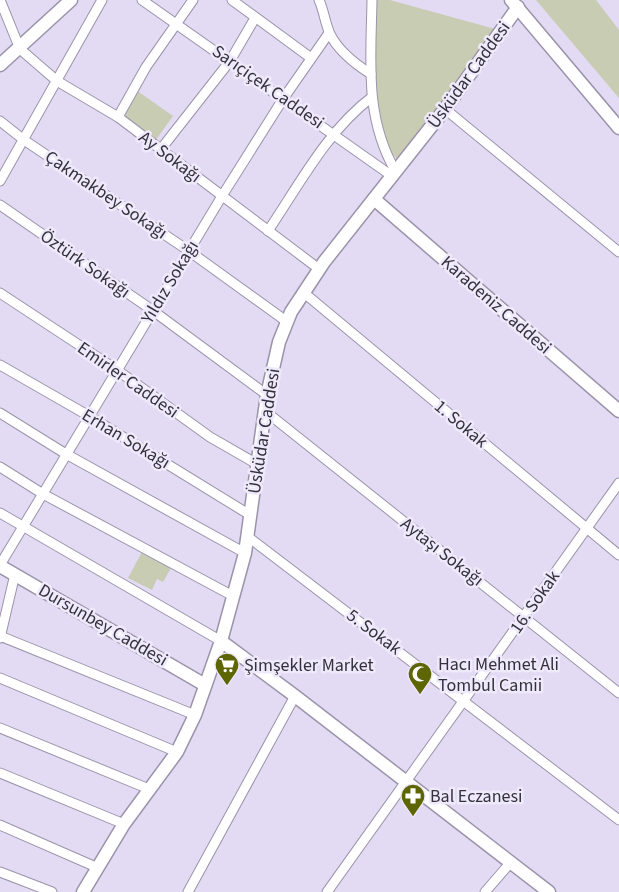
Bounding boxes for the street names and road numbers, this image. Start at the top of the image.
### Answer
street label: Üsküdar Caddesi [422,16,516,134]
street label: Sarıçiçek Caddesi [207,39,329,135]
street label: Ay Sokağı [134,125,206,189]
street label: Çakmakbey Sokağı [40,145,172,245]
street label: Öztürk Sokağı [35,224,135,304]
street label: Yıldız Sokağı [135,236,205,329]
street label: Karadeniz Caddesi [435,250,557,360]
street label: Emirler Caddesi [72,336,184,424]
street label: Üsküdar Caddesi [242,366,286,496]
street label: 1. Sokak [429,394,493,454]
street label: Erhan Sokağı [77,403,175,475]
street label: Aytaşı Sokağı [395,512,489,592]
street label: 16. Sokak [504,565,566,639]
street label: Dursunbey Caddesi [34,578,172,672]
street label: 5. Sokak [341,603,407,661]

